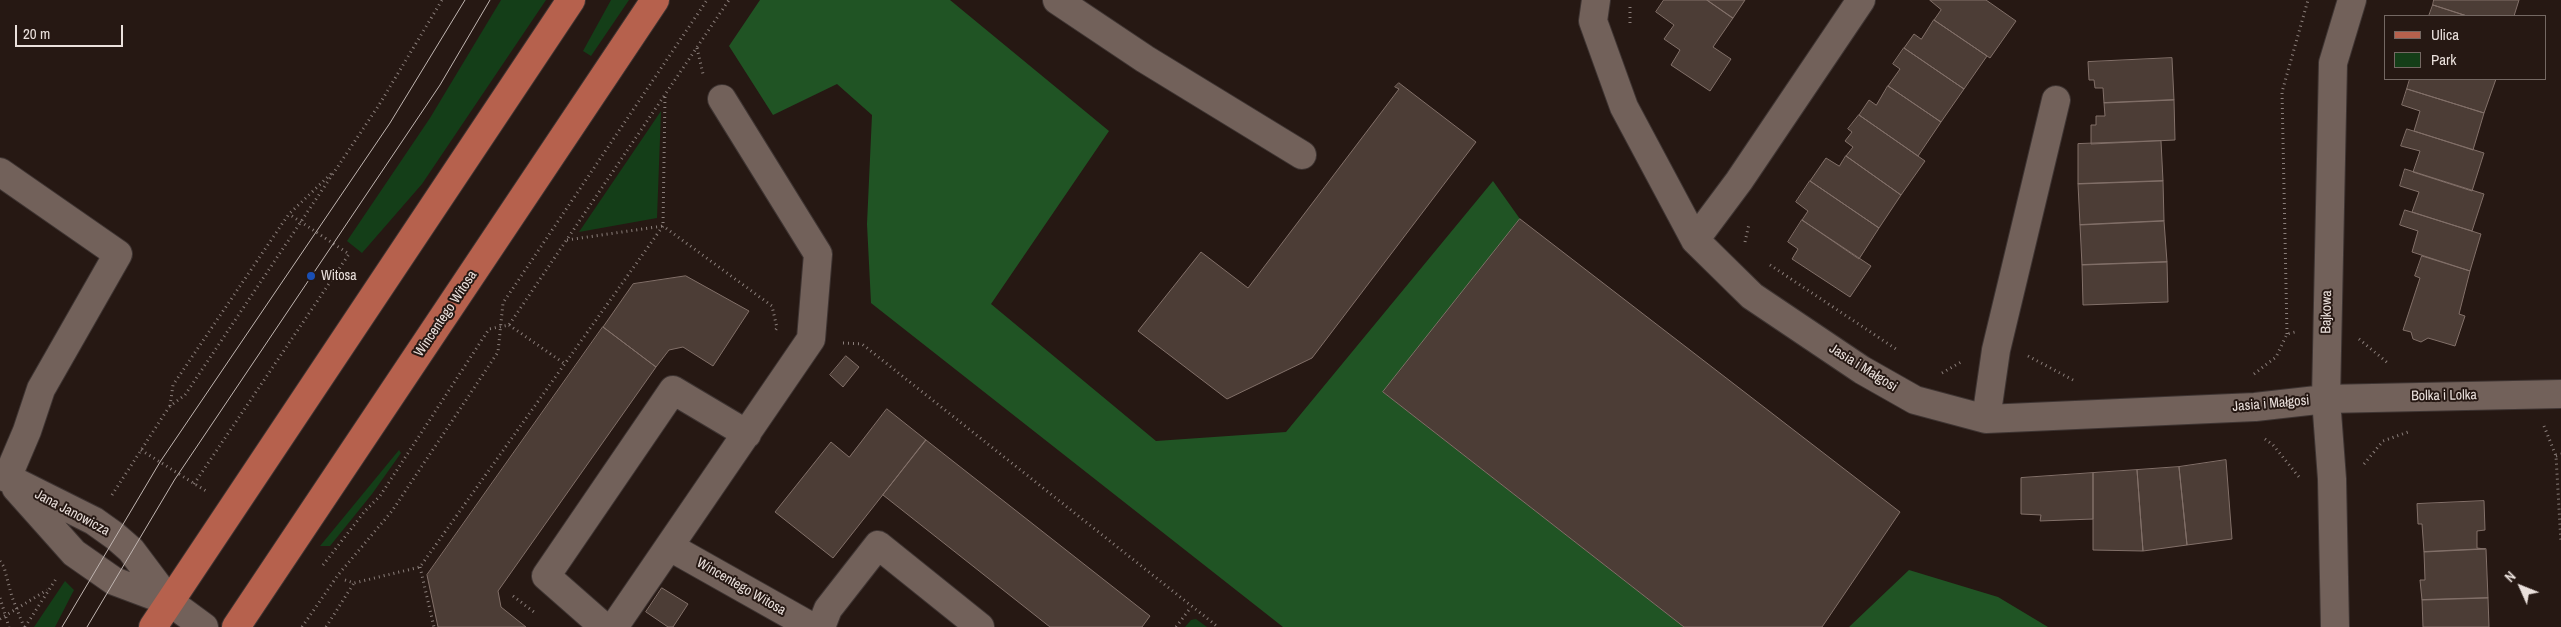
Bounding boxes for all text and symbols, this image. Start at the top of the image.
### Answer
scale bar [18,15,125,47]
legend [2384,15,2546,80]
text: 20 m [23,23,50,44]
text: Ulica [2431,24,2459,45]
text: Park [2431,49,2456,70]
place label: Witosa [321,268,357,284]
street label: Wincentego Witosa [411,268,481,360]
marker: Witosa [305,270,317,282]
street label: Bajkowa [2318,290,2336,334]
street label: Jasia i Małgosi [1826,340,1900,396]
street label: Bolka i Lolka [2411,387,2477,405]
street label: Jasia i Małgosi [2232,392,2310,416]
street label: Jana Janowicza [32,486,112,540]
street label: Wincentego Witosa [693,555,789,619]
north arrow [2496,562,2546,612]
text: N [2501,567,2520,586]

